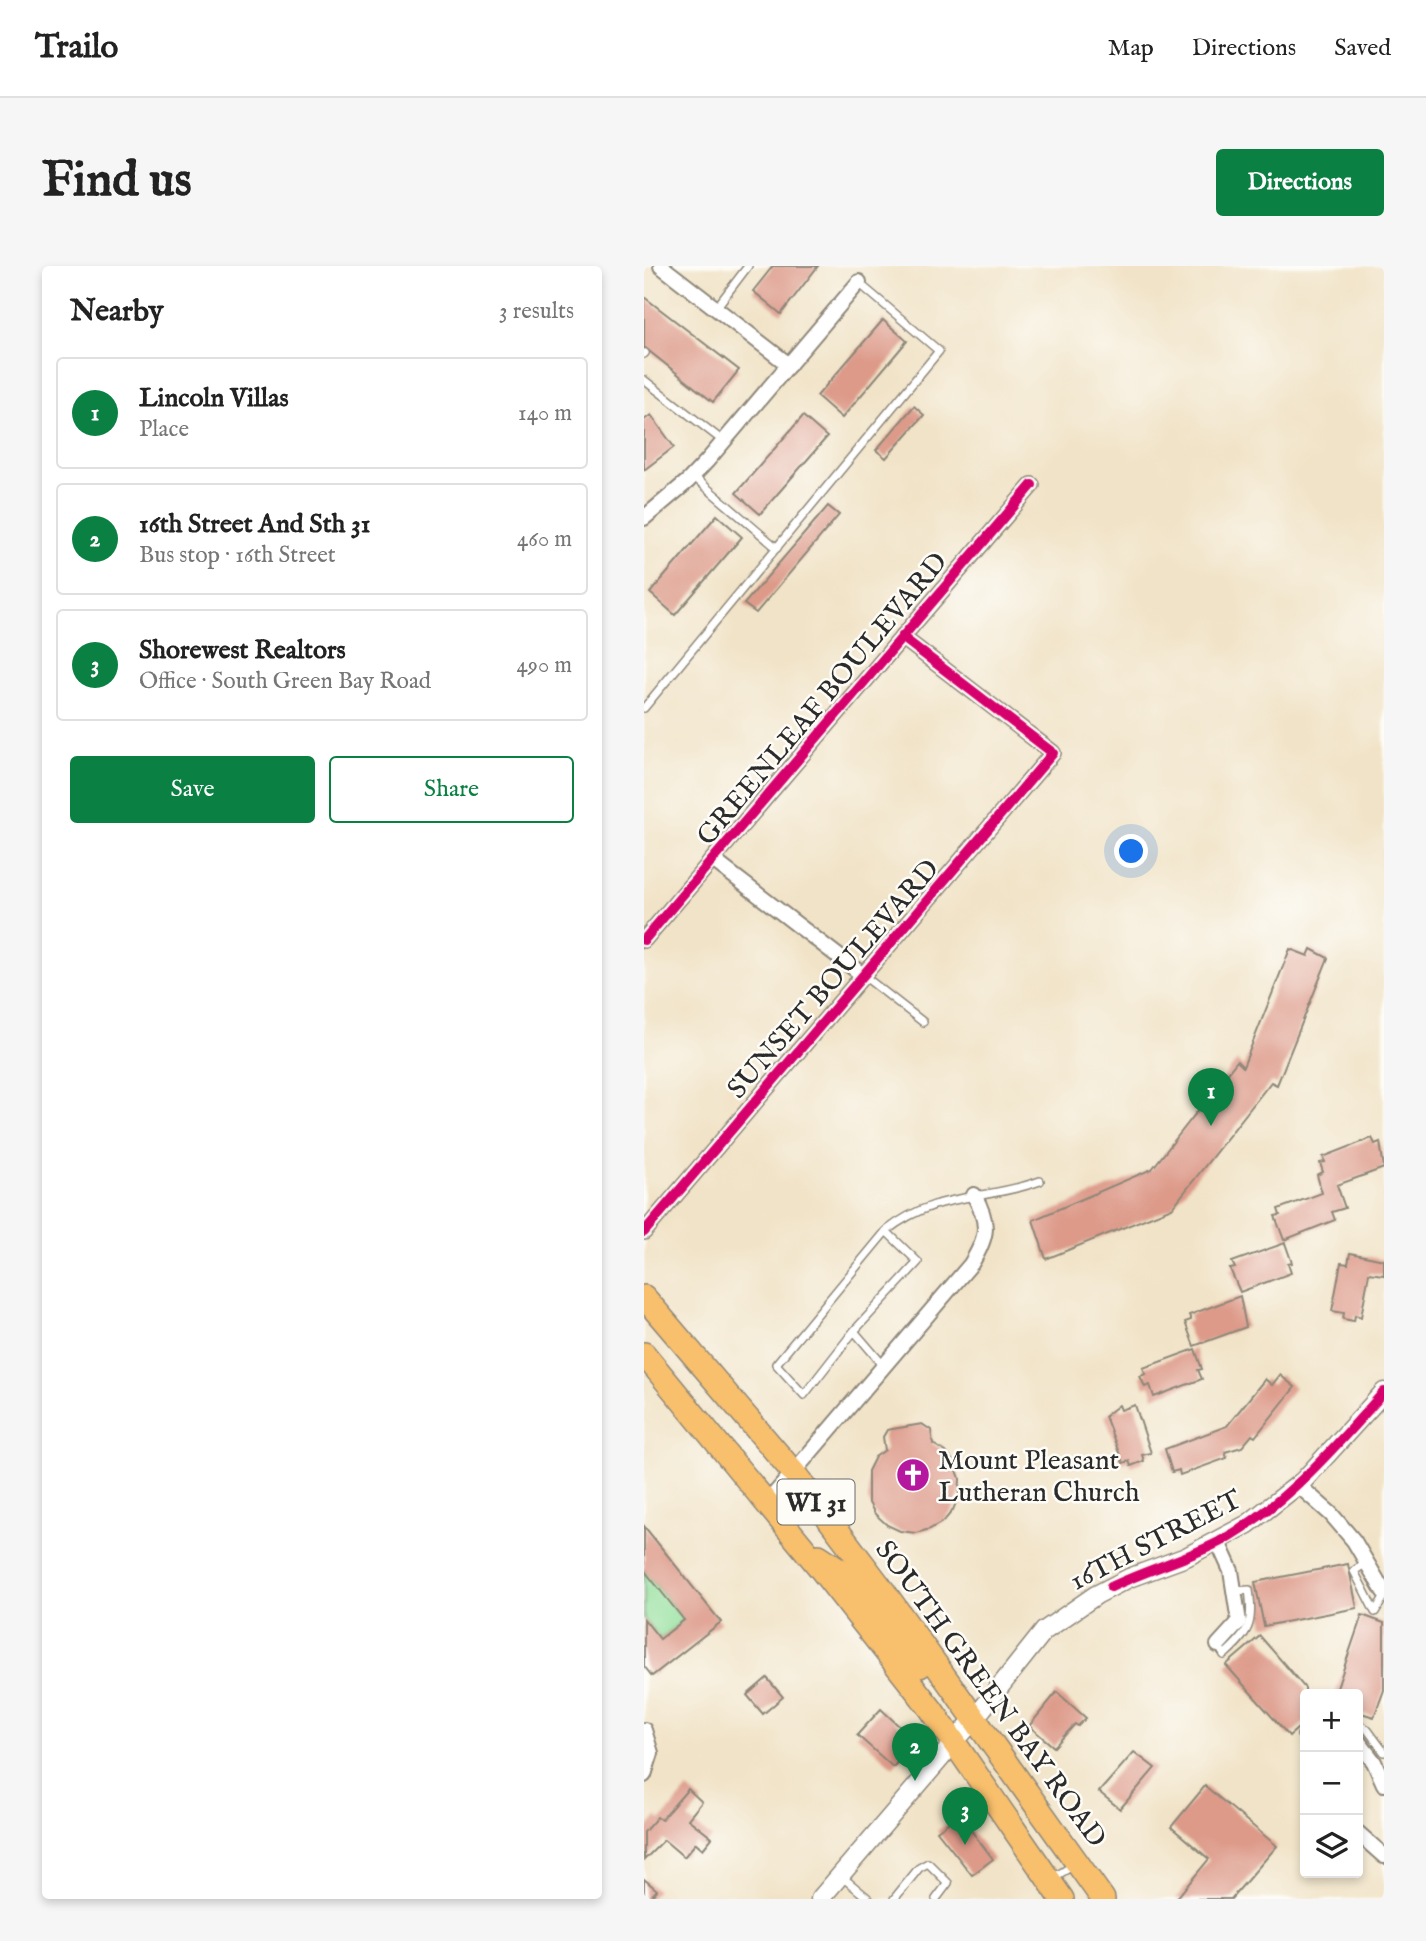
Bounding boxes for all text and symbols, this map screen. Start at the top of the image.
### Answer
text: Trailo [35,27,118,69]
text: Map [1108,33,1154,64]
text: Directions [1192,33,1296,64]
text: Saved [1334,33,1391,64]
button: Directions [1216,149,1384,216]
text: Find us [42,151,192,213]
text: Nearby [70,293,163,331]
text: 3 results [499,297,574,326]
text: Lincoln Villas [139,382,289,415]
text: 1 [91,399,99,428]
text: 140 m [518,399,572,428]
text: Place [139,415,189,444]
text: 16th Street And Sth 31 [139,508,371,541]
text: 2 [90,525,100,554]
text: 460 m [517,525,572,554]
text: Bus stop · 16th Street [139,541,336,570]
street label: GREENLEAF BOULEVARD [690,546,956,853]
text: Shorewest Realtors [139,634,346,667]
text: 3 [91,651,99,680]
text: 490 m [517,651,572,680]
text: Office · South Green Bay Road [139,667,431,696]
button: Save [70,756,315,823]
button: Share [329,756,574,823]
your location [1114,834,1148,868]
street label: SUNSET BOULEVARD [720,853,947,1107]
pin: 1 [1188,1068,1234,1126]
place label: Mount Pleasant Lutheran Church [938,1444,1140,1511]
church icon: Mount Pleasant Lutheran Church [894,1456,932,1494]
road number: WI 31 [778,1480,854,1525]
street label: 16TH STREET [1064,1483,1248,1599]
street label: SOUTH GREEN BAY ROAD [867,1534,1113,1855]
map controls [1300,1689,1363,1878]
button: + [1300,1689,1363,1752]
pin: 2 [892,1723,938,1781]
button: − [1300,1752,1363,1815]
pin: 3 [942,1787,988,1845]
button: layers [1300,1815,1363,1878]

